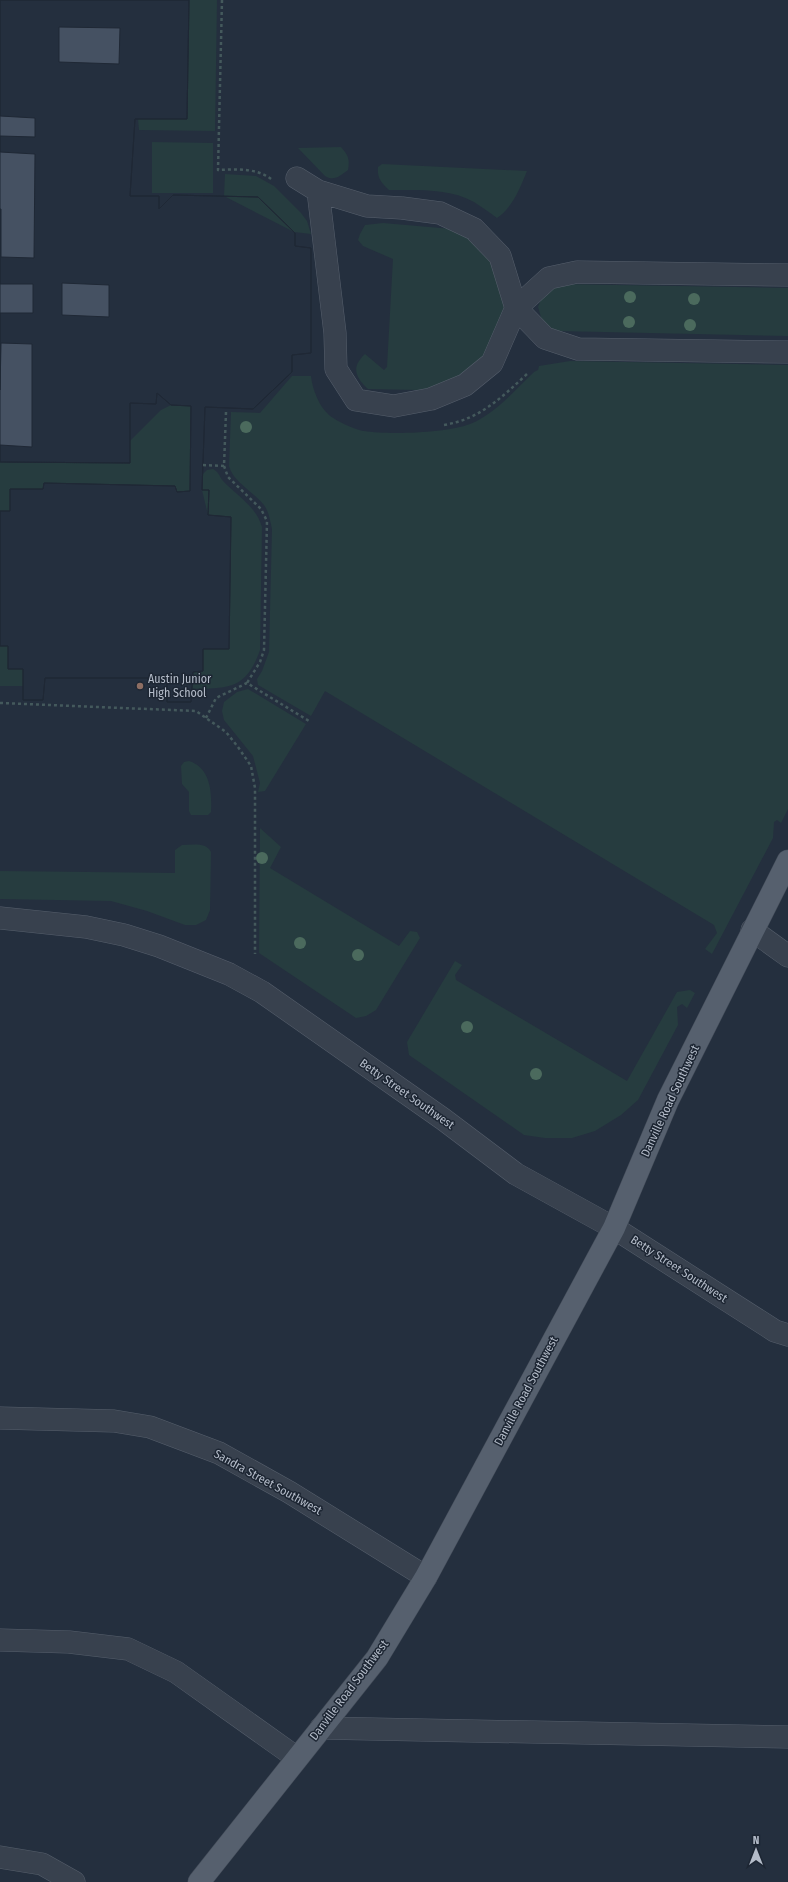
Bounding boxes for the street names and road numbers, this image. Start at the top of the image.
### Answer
street label: Danville Road Southwest [638,1043,702,1159]
street label: Betty Street Southwest [357,1056,457,1132]
street label: Betty Street Southwest [628,1233,730,1306]
street label: Danville Road Southwest [491,1334,561,1448]
street label: Sandra Street Southwest [212,1447,324,1518]
street label: Danville Road Southwest [307,1637,391,1743]

